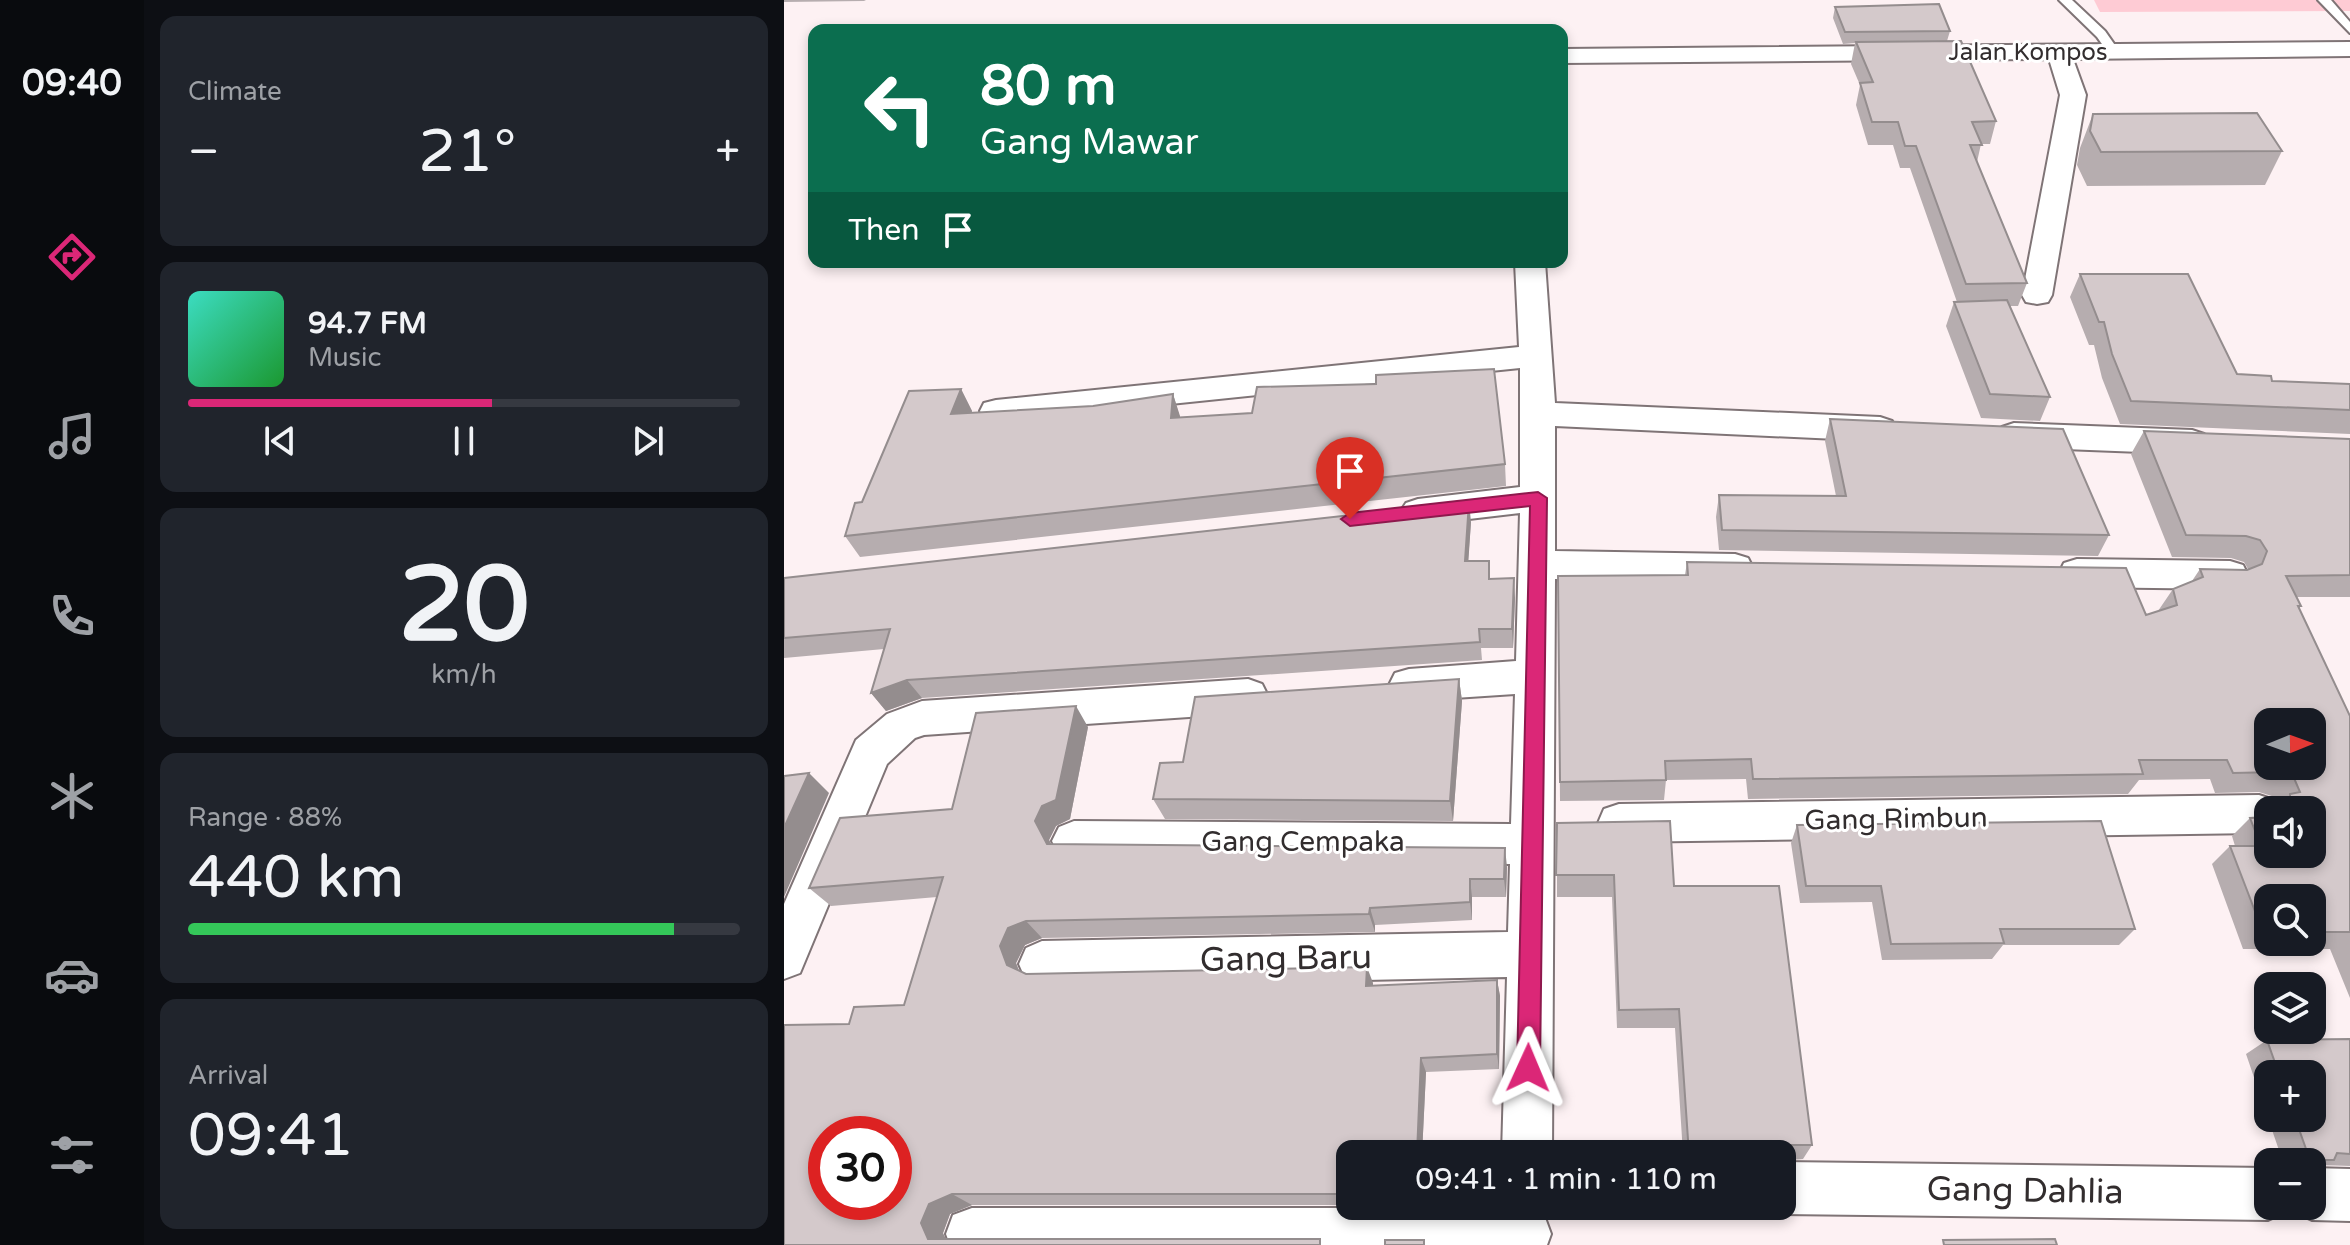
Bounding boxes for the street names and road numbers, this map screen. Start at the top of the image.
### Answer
street label: Jalan Kompos [1949,38,2107,67]
street label: Gang Rimbun [1804,800,1988,838]
street label: Gang Cempaka [1201,825,1405,859]
street label: Gang Baru [1200,937,1372,981]
street label: Gang Dahlia [1926,1169,2124,1213]

